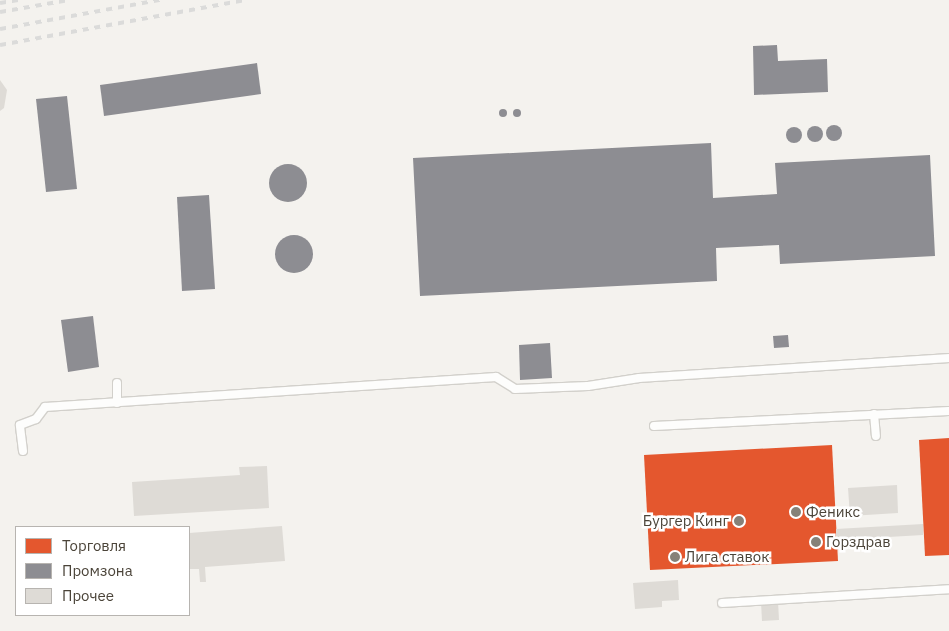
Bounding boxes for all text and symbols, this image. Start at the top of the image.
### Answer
place label: Феникс [806,503,860,521]
marker: Феникс [790,506,802,518]
place label: Бургер Кинг [643,512,729,530]
marker: Бургер Кинг [733,515,745,527]
legend [15,526,190,616]
place label: Горздрав [826,533,891,551]
text: Торговля [62,536,126,555]
marker: Горздрав [810,536,822,548]
place label: Лига ставок [685,548,769,566]
marker: Лига ставок [669,551,681,563]
text: Промзона [62,561,133,580]
text: Прочее [62,586,114,605]

